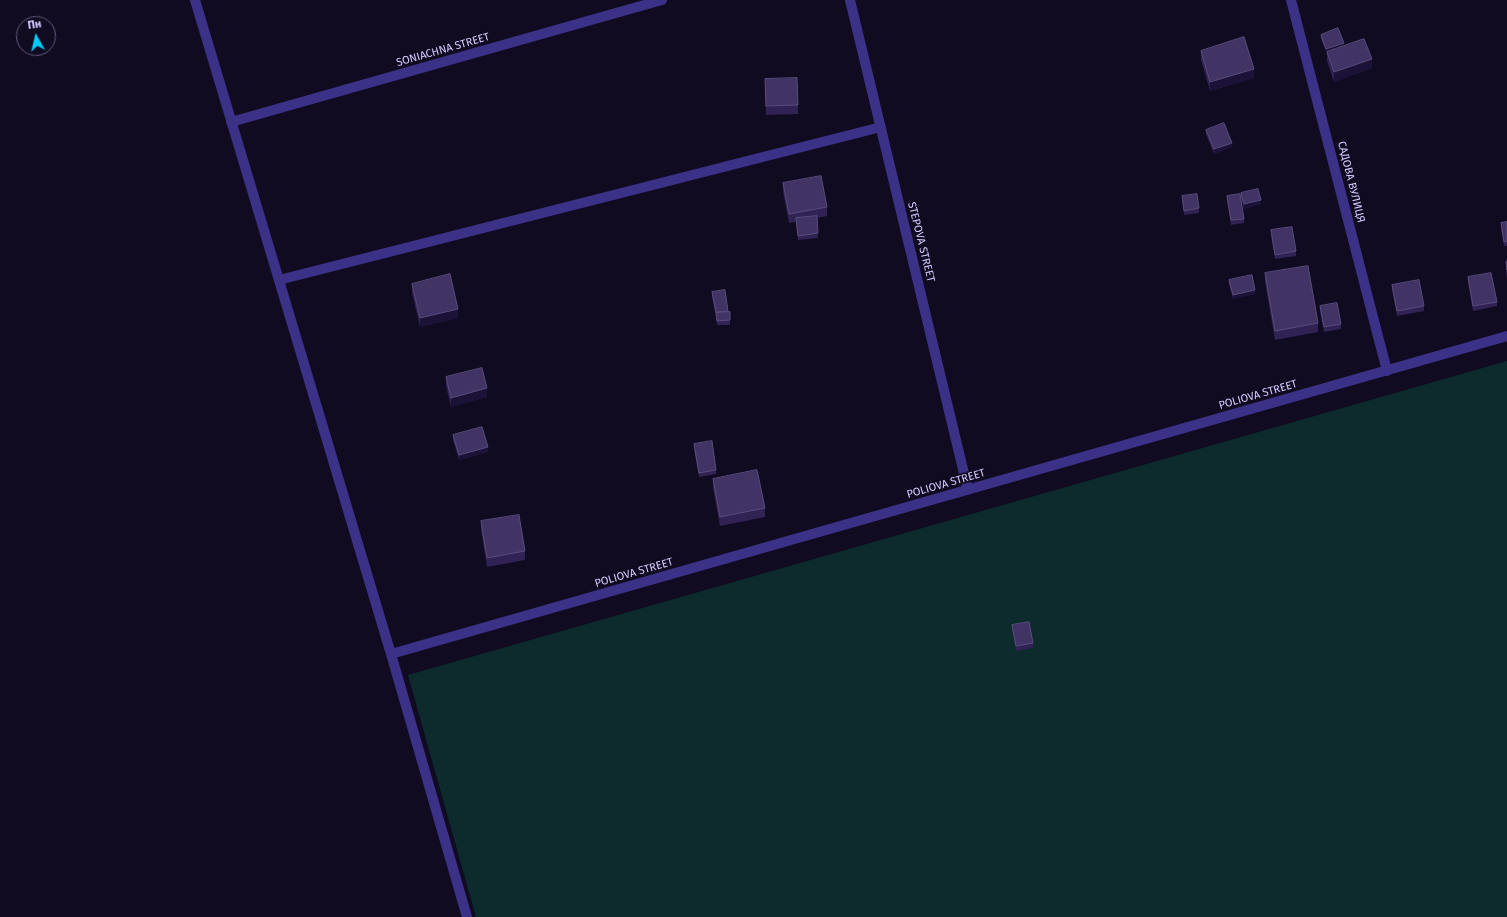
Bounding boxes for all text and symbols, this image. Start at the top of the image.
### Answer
north arrow [16,16,56,56]
text: Пн [27,17,42,32]
street label: SONIACHNA STREET [395,30,491,70]
street label: САДОВА ВУЛИЦЯ [1334,140,1368,224]
street label: STEPOVA STREET [905,201,937,283]
street label: POLIOVA STREET [1217,377,1299,413]
street label: POLIOVA STREET [905,466,987,502]
street label: POLIOVA STREET [593,555,675,591]

